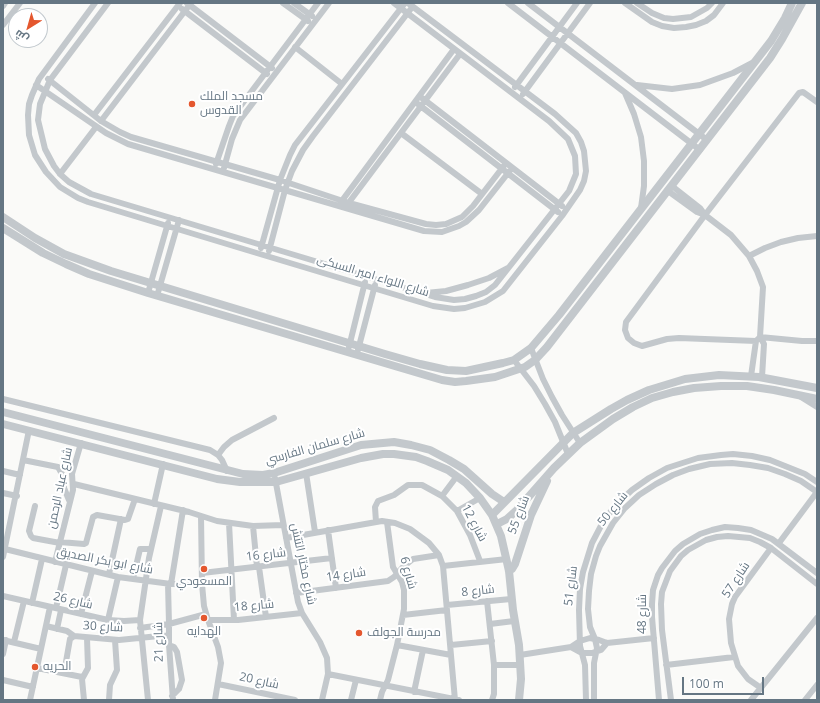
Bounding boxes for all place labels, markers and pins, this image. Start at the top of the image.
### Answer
place label: مسجد الملك القدوس [200,90,263,118]
marker: مسجد الملك القدوس [187,99,197,109]
marker: المسعودي [199,564,209,574]
place label: المسعودي [176,575,232,589]
marker: الهدايه [199,613,209,623]
place label: الهدايه [187,625,221,639]
place label: مدرسة الجولف [367,626,441,640]
marker: مدرسة الجولف [354,628,364,638]
place label: الحريه [43,660,71,674]
marker: الحريه [30,662,40,672]

